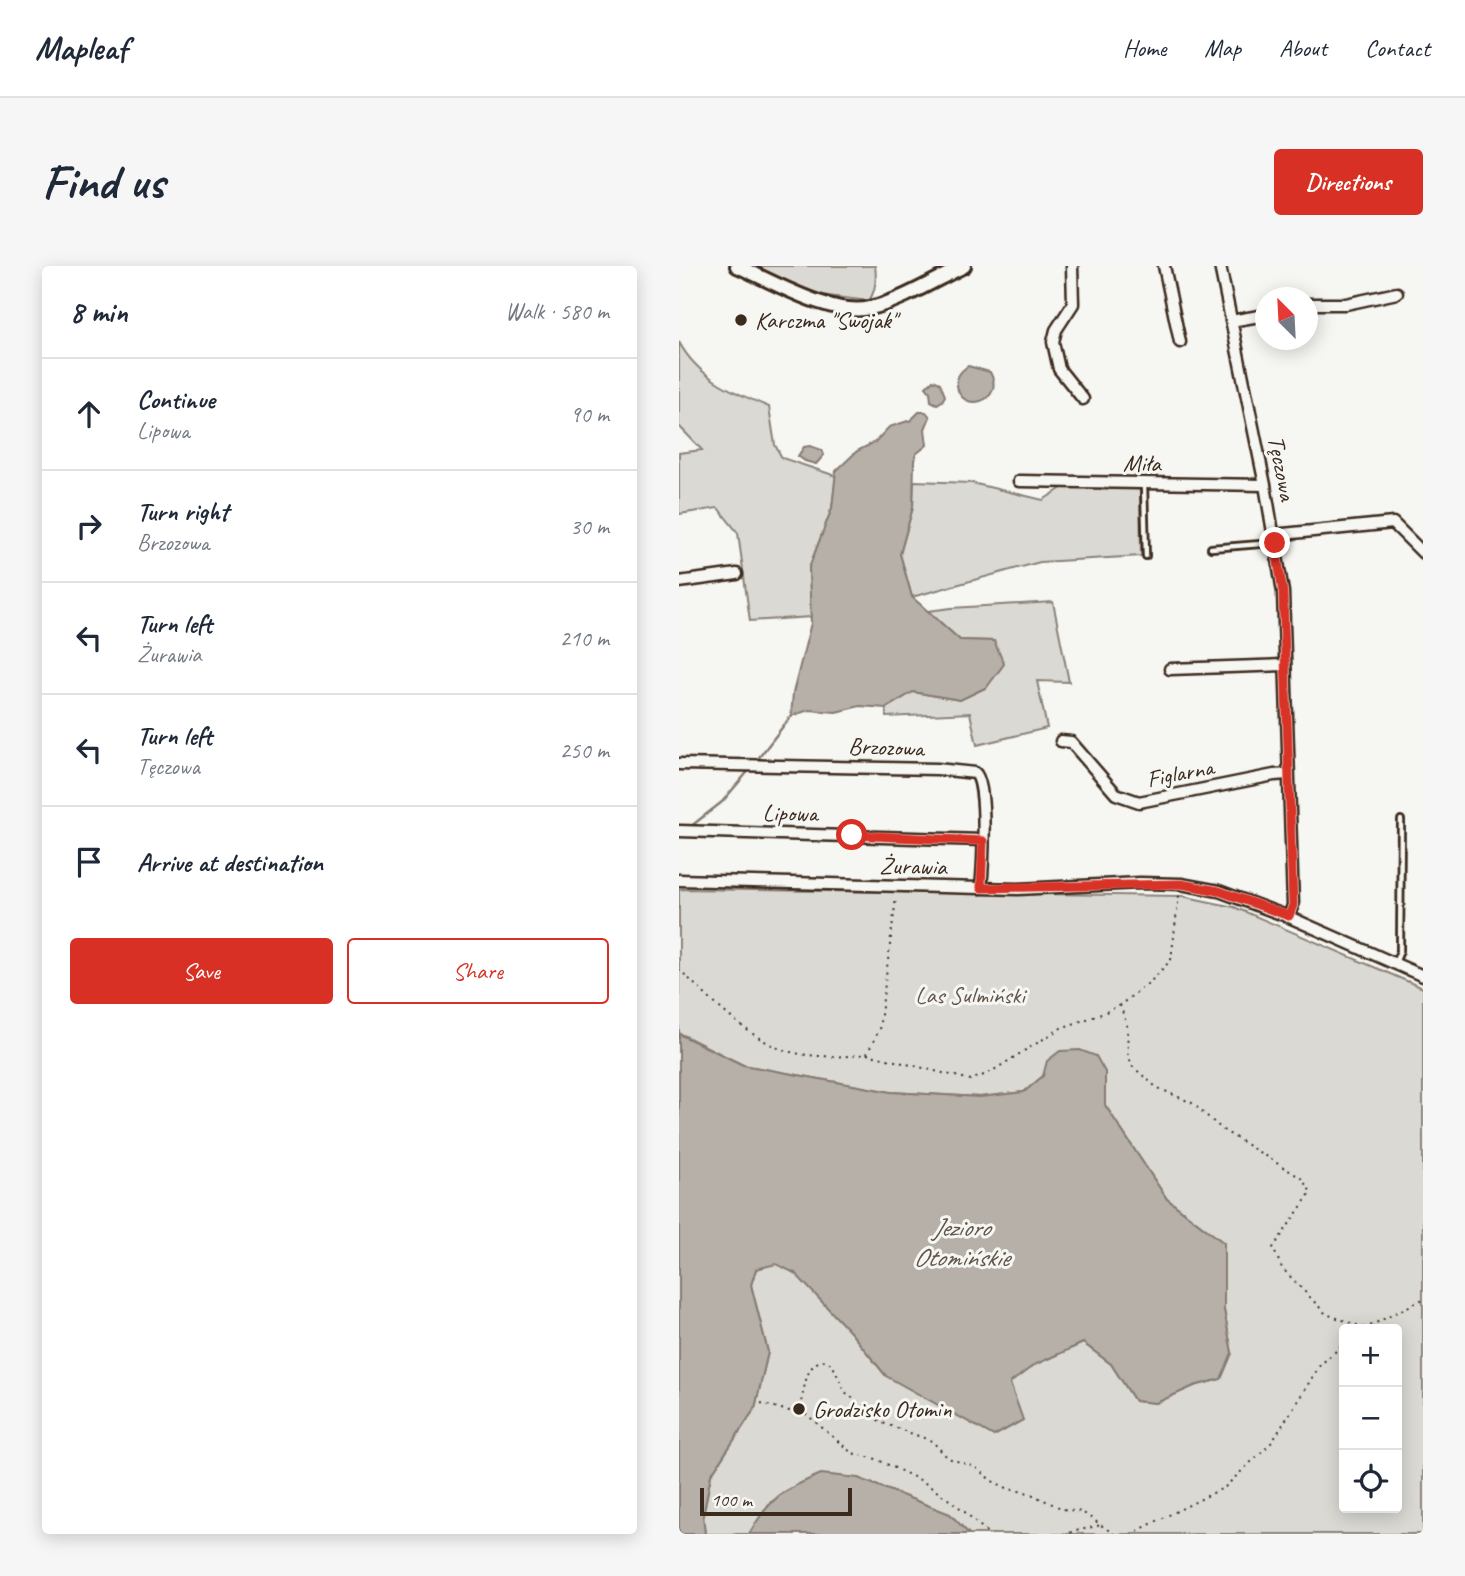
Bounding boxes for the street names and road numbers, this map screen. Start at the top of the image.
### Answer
street label: Tęczowa [1261,433,1303,504]
street label: Miła [1123,448,1163,478]
street label: Brzozowa [848,731,926,763]
street label: Figlarna [1144,751,1218,794]
street label: Lipowa [762,798,820,829]
street label: Żurawia [879,850,948,882]

